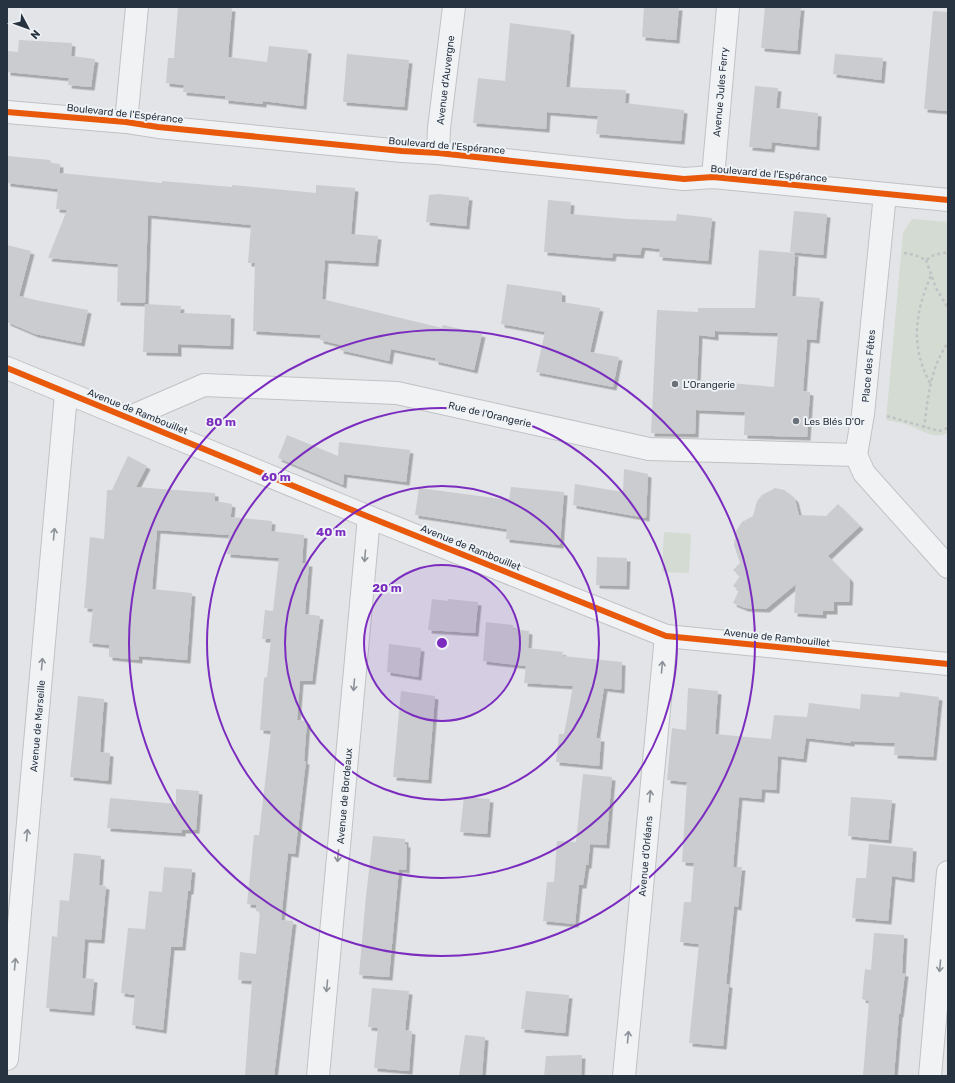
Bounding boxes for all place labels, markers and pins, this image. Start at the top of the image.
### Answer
marker: L'Orangerie [670,379,680,389]
place label: L'Orangerie [683,379,736,391]
marker: Les Blés D'Or [791,416,801,426]
place label: Les Blés D'Or [804,416,865,428]
centre of rings [435,636,449,650]

